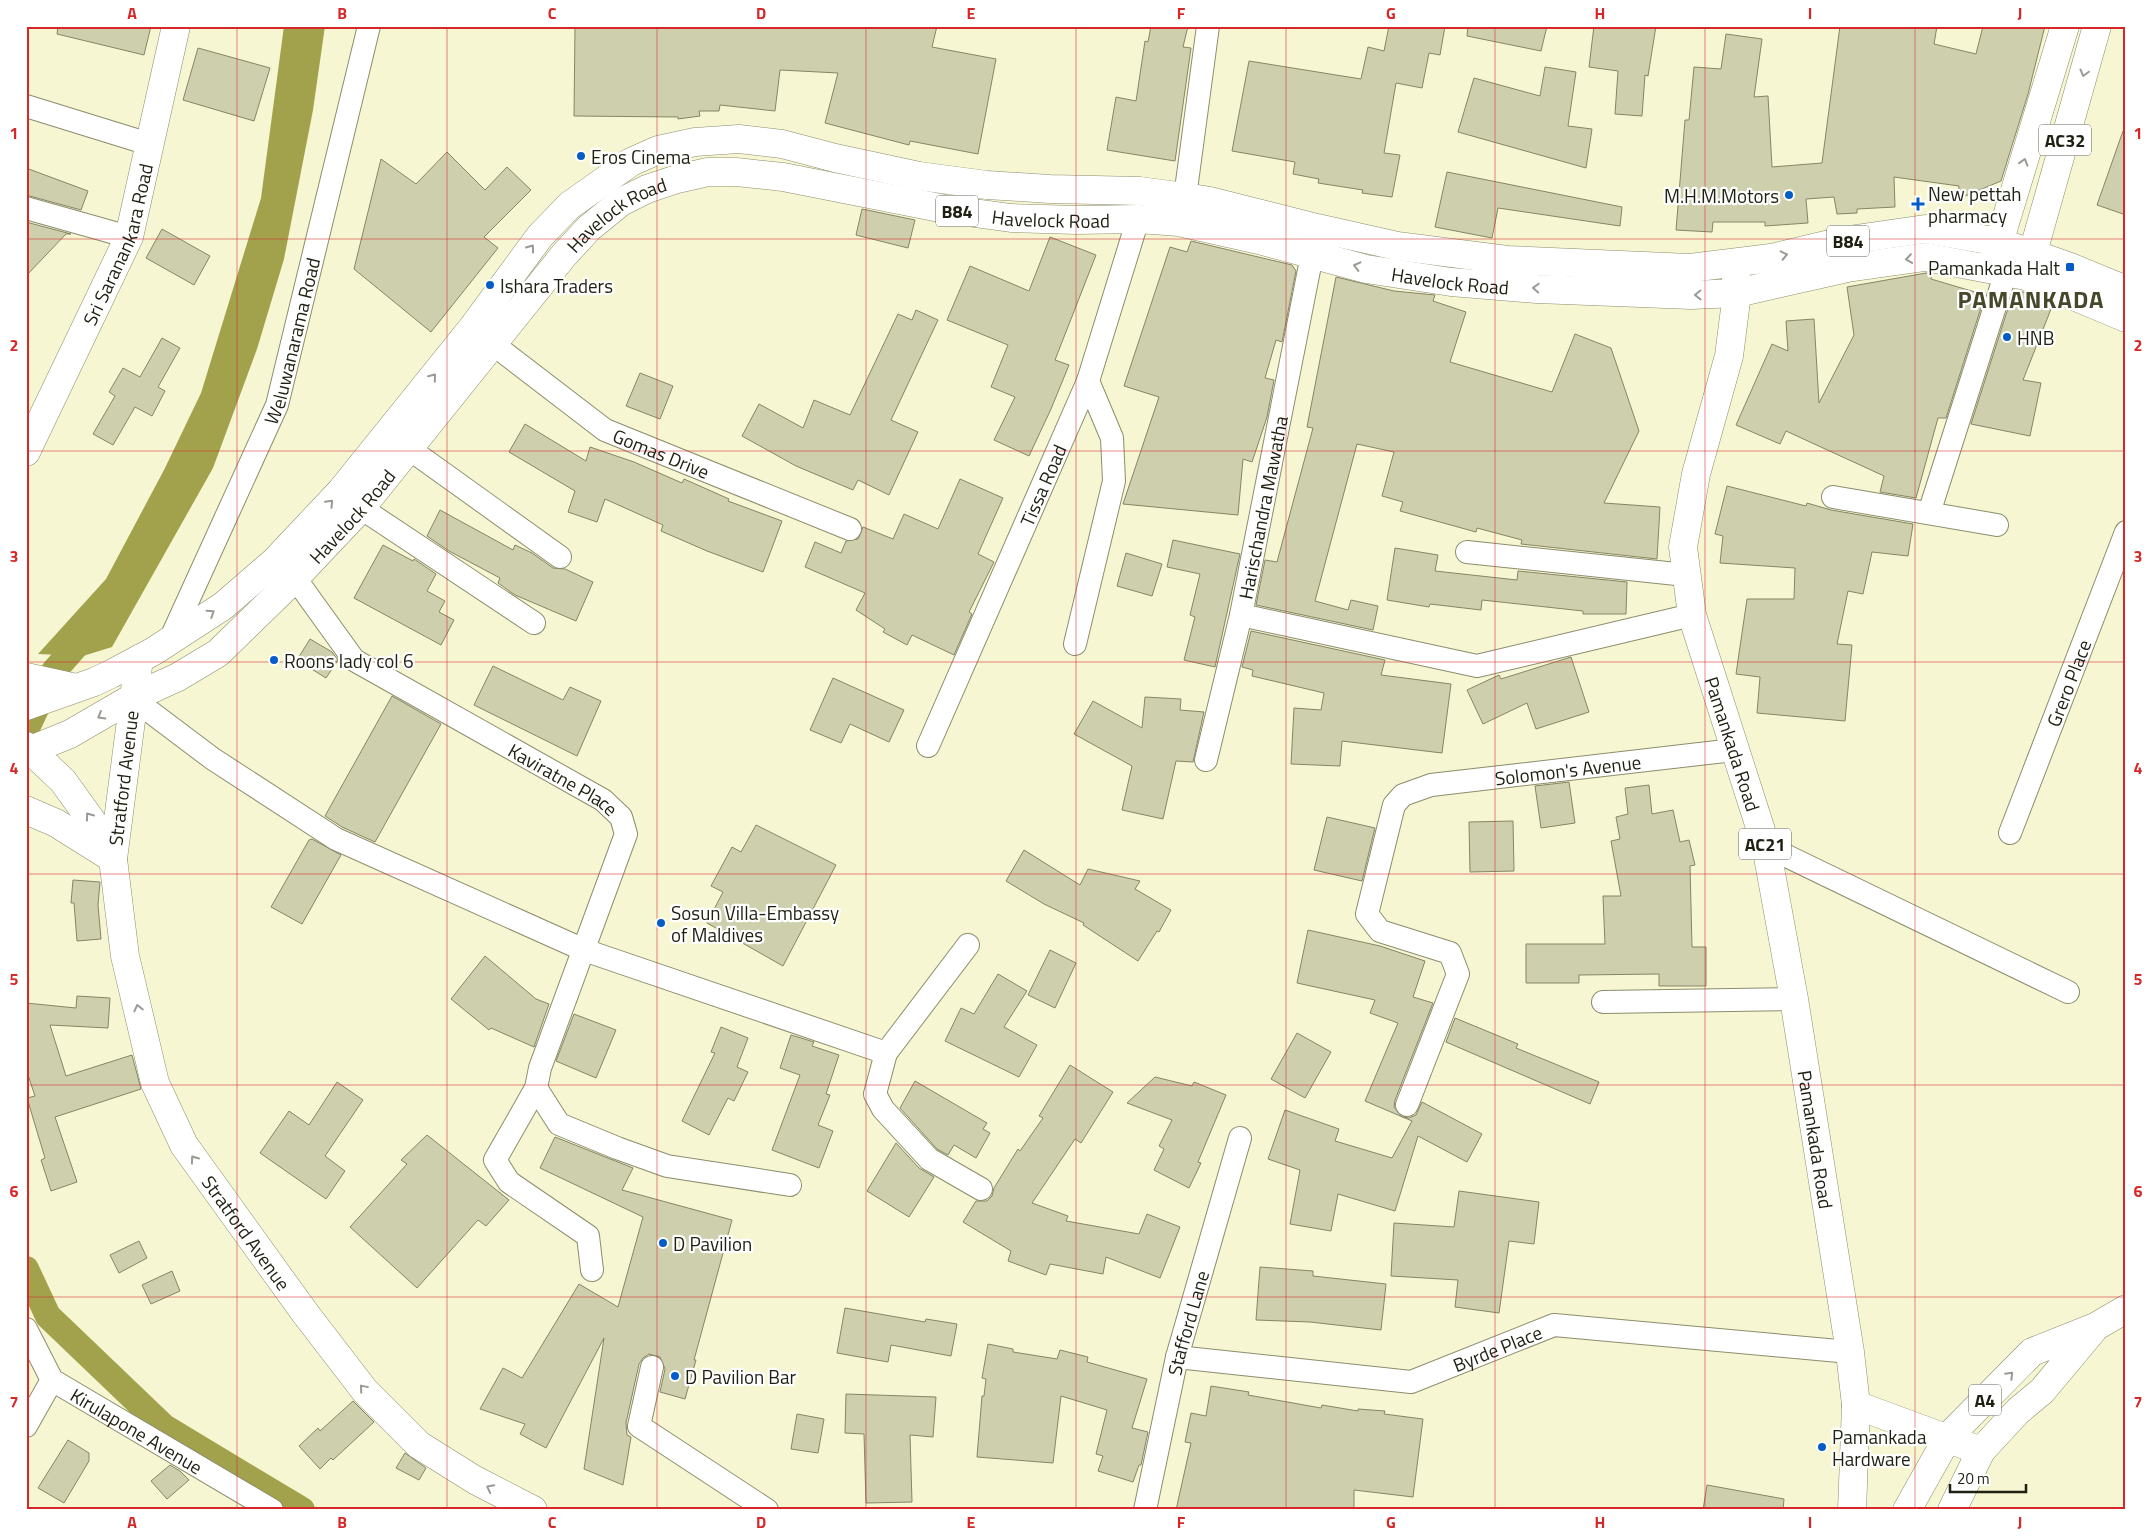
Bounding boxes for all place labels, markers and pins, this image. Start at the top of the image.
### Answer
place label: Eros Cinema [591,142,691,171]
marker: Eros Cinema [575,150,587,162]
place label: New pettah pharmacy [1928,179,2022,230]
place label: M.H.M.Motors [1664,181,1779,210]
marker: M.H.M.Motors [1783,189,1795,201]
marker: New pettah pharmacy [1912,198,1924,210]
place label: Pamankada Halt [1928,253,2060,282]
marker: Pamankada Halt [2064,261,2076,273]
place label: Ishara Traders [500,271,613,300]
marker: Ishara Traders [484,279,496,291]
place label: HNB [2017,323,2054,352]
marker: HNB [2001,331,2013,343]
place label: Roons lady col 6 [284,646,414,675]
marker: Roons lady col 6 [268,654,280,666]
place label: Sosun Villa-Embassy of Maldives [671,898,839,949]
marker: Sosun Villa-Embassy of Maldives [655,917,667,929]
place label: D Pavilion [673,1229,752,1258]
marker: D Pavilion [657,1237,669,1249]
place label: D Pavilion Bar [685,1362,797,1391]
marker: D Pavilion Bar [669,1370,681,1382]
place label: Pamankada Hardware [1832,1422,1927,1473]
marker: Pamankada Hardware [1816,1441,1828,1453]

